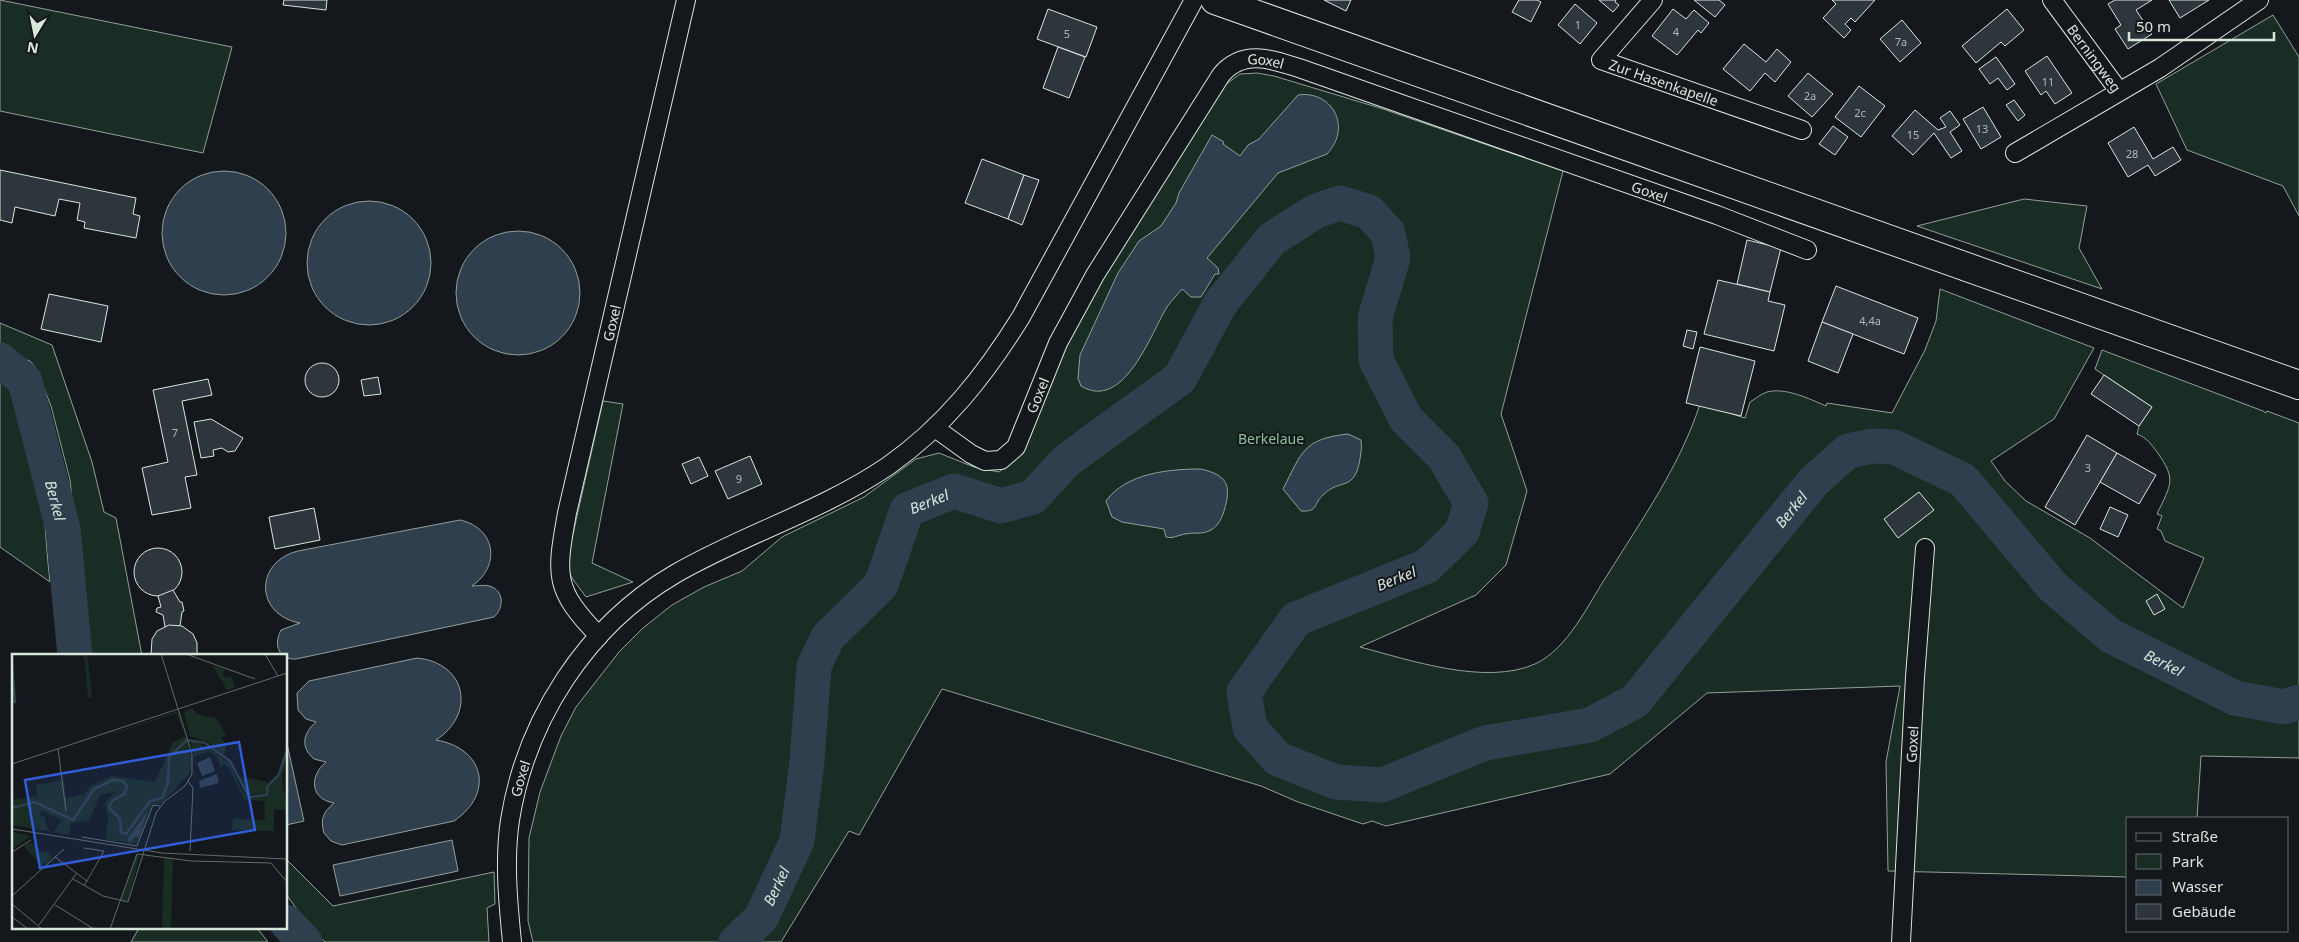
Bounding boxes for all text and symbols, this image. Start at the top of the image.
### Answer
north arrow [10,10,60,60]
scale bar [2129,10,2274,42]
text: 50 m [2136,16,2171,36]
house number: 1 [1575,17,1581,32]
street label: Berningweg [2063,20,2126,96]
house number: 4 [1673,24,1680,39]
house number: 5 [1064,26,1070,41]
house number: 7a [1895,34,1907,49]
text: N [25,38,40,59]
street label: Goxel [1247,49,1287,72]
street label: Zur Hasenkapelle [1607,54,1721,110]
house number: 11 [2042,74,2054,89]
house number: 2a [1804,88,1816,103]
house number: 2c [1854,105,1866,120]
house number: 13 [1976,121,1988,136]
house number: 15 [1907,127,1919,142]
house number: 28 [2126,146,2138,161]
street label: Goxel [1629,176,1670,206]
street label: Goxel [598,303,625,343]
house number: 4,4a [1859,313,1881,328]
street label: Goxel [1021,374,1053,416]
house number: 7 [172,425,178,440]
park label: Berkelaue [1238,429,1304,448]
house number: 3 [2085,460,2091,475]
house number: 9 [736,471,742,486]
water label: Berkel [41,478,71,524]
water label: Berkel [906,484,953,518]
water label: Berkel [1770,486,1812,532]
water label: Berkel [1373,561,1420,595]
water label: Berkel [2141,644,2188,681]
inset map [12,654,288,930]
street label: Goxel [1901,725,1922,763]
street label: Goxel [505,758,534,799]
legend [2126,817,2289,932]
text: Straße [2172,826,2218,846]
text: Park [2172,851,2204,871]
water label: Berkel [758,862,794,909]
text: Wasser [2172,876,2223,896]
text: Gebäude [2172,901,2236,921]

